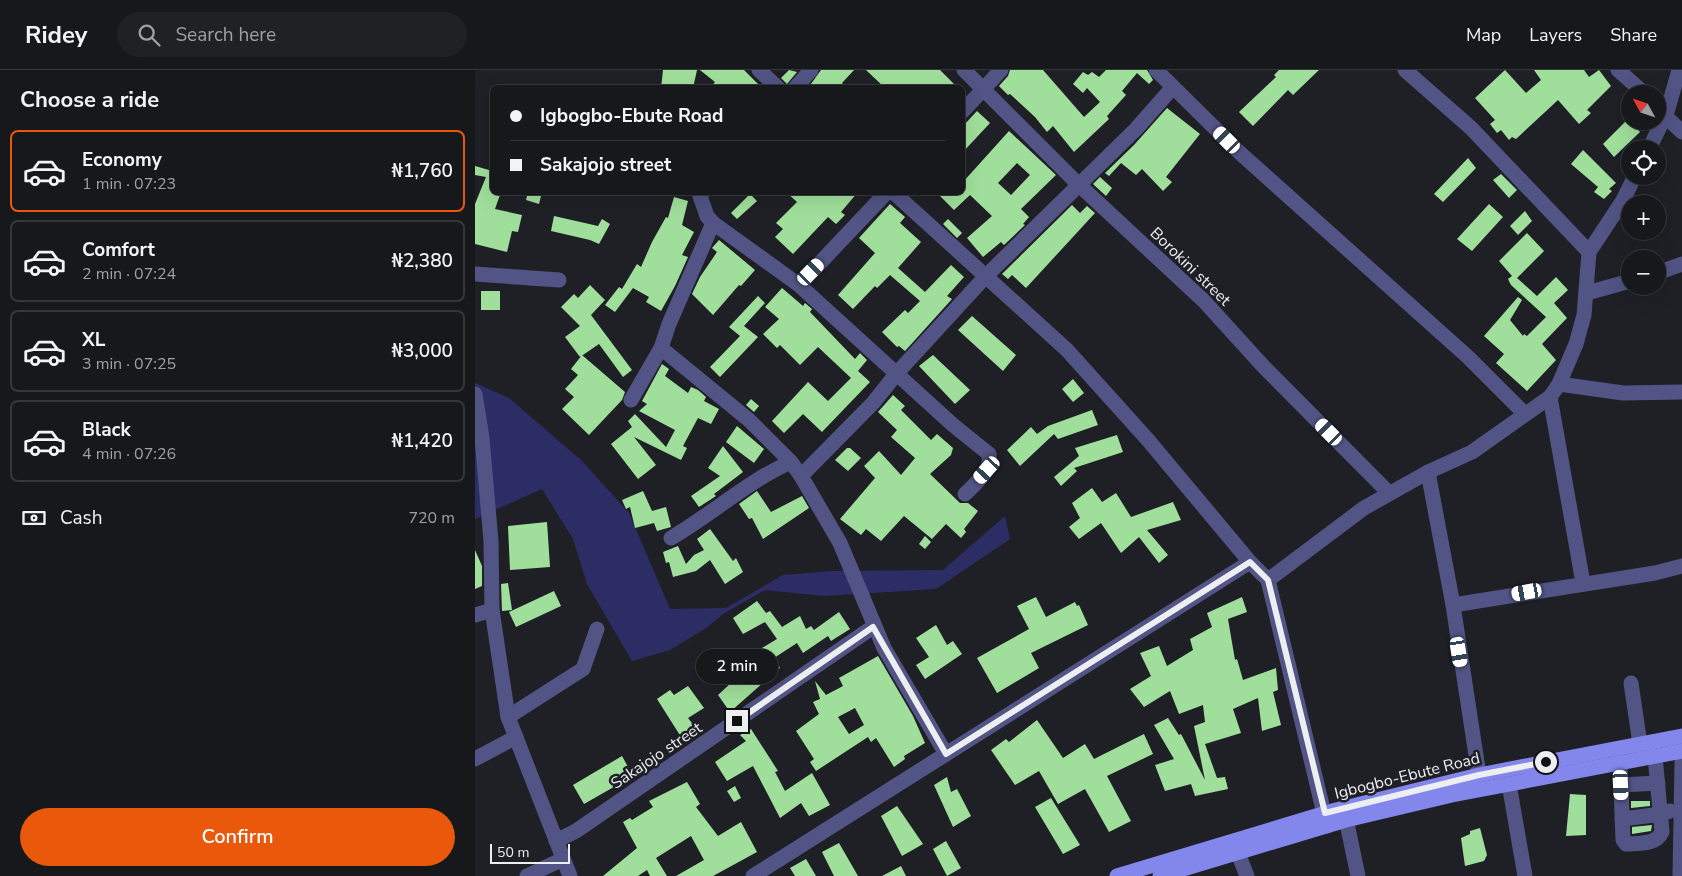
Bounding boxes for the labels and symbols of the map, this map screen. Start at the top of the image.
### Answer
north arrow [1621,85,1666,130]
car [1211,124,1242,156]
street label: Borokini street [1145,223,1236,311]
car [795,256,826,288]
car [1313,416,1344,448]
car [971,454,1002,486]
car [1510,582,1543,602]
car [1449,636,1468,668]
callout: 2 min [696,648,778,684]
route end [726,710,748,732]
street label: Sakajojo street [607,717,707,794]
street label: Igbogbo-Ebute Road [1332,747,1482,805]
route start [1535,751,1557,773]
car [1612,770,1629,800]
scale bar [490,841,570,864]

